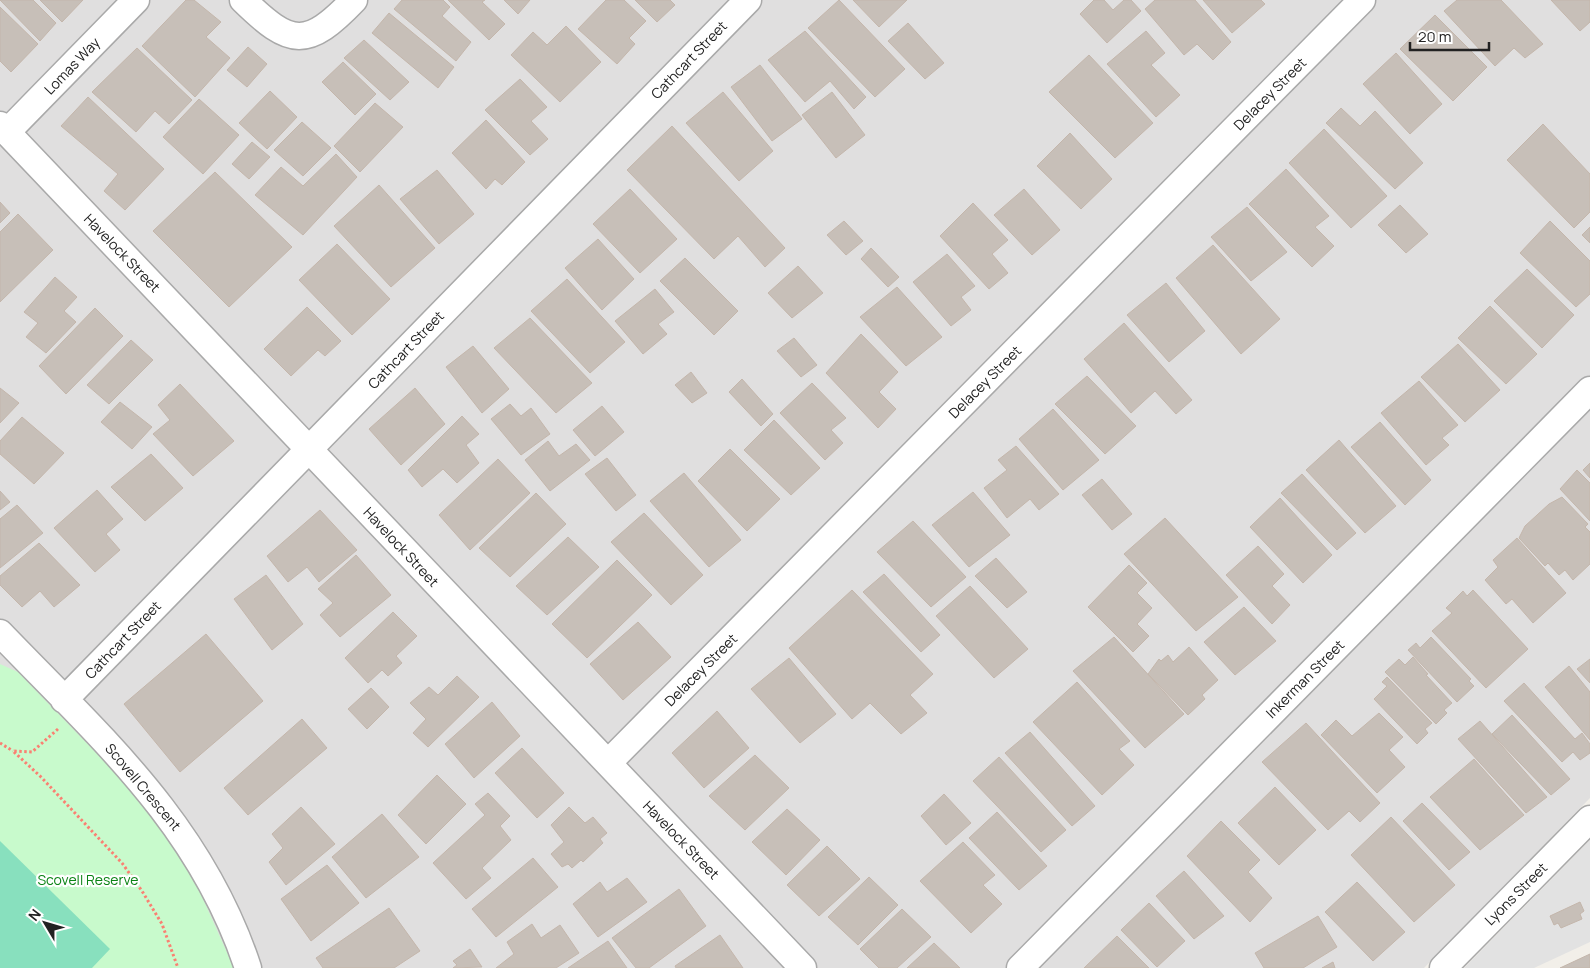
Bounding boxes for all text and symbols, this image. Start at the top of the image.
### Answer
street label: Cathcart Street [646,16,731,103]
scale bar [1410,20,1489,52]
text: 20 m [1418,26,1451,47]
street label: Lomas Way [40,33,104,98]
street label: Delacey Street [1229,53,1310,134]
street label: Havelock Street [80,209,165,296]
street label: Cathcart Street [363,306,448,393]
street label: Delacey Street [944,341,1025,422]
street label: Havelock Street [360,503,443,591]
street label: Cathcart Street [80,596,165,683]
street label: Delacey Street [660,629,741,710]
street label: Inkerman Street [1261,635,1348,722]
street label: Scovell Crescent [101,739,186,835]
street label: Havelock Street [639,796,724,883]
street label: Lyons Street [1480,858,1551,929]
park label: Scovell Reserve [37,870,139,889]
north arrow [20,898,70,948]
text: N [24,905,45,925]

